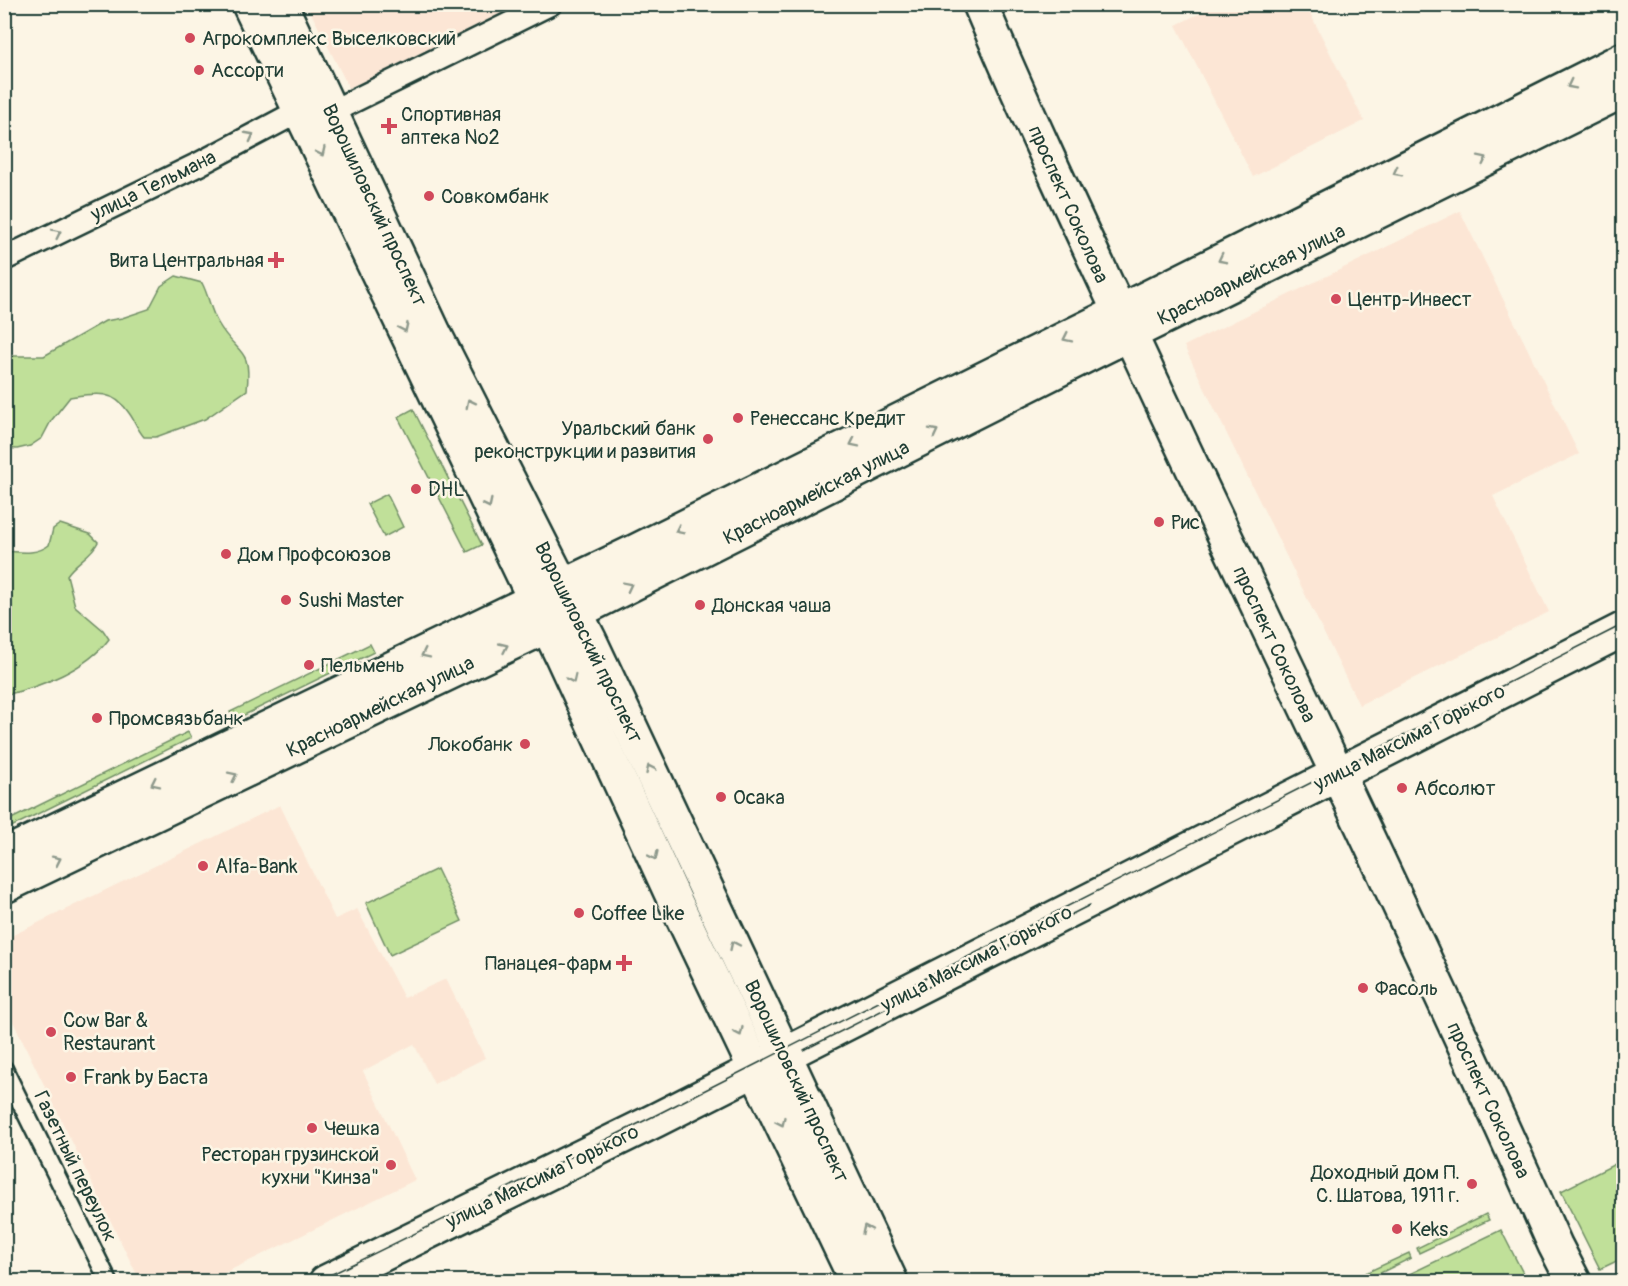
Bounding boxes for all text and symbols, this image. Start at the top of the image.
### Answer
place label: Агрокомплекс Выселковский [202,26,456,51]
marker: Агрокомплекс Выселковский [183,31,197,45]
place label: Ассорти [211,58,283,83]
marker: Ассорти [192,63,206,77]
one-way arrow [1567,78,1578,89]
street label: Ворошиловский проспект [317,100,432,310]
place label: Спортивная аптека №2 [401,102,501,150]
marker: Спортивная аптека №2 [382,119,396,133]
street label: проспект Соколова [1023,122,1114,287]
one-way arrow [244,132,255,143]
street label: улица Тельмана [85,144,220,227]
one-way arrow [313,145,325,156]
one-way arrow [1477,155,1488,167]
one-way arrow [1392,165,1403,176]
place label: Совкомбанк [441,184,549,209]
marker: Совкомбанк [422,189,436,203]
street label: Красноармейская улица [1153,218,1349,331]
one-way arrow [51,228,62,240]
place label: Вита Центральная [109,248,264,273]
one-way arrow [1218,252,1229,264]
marker: Вита Центральная [269,253,283,267]
place label: Центр-Инвест [1348,287,1471,312]
marker: Центр-Инвест [1329,292,1343,306]
one-way arrow [397,321,409,332]
one-way arrow [1062,331,1073,342]
one-way arrow [466,399,477,409]
place label: Ренессанс Кредит [750,406,905,431]
marker: Ренессанс Кредит [731,411,745,425]
place label: Уральский банк реконструкции и развития [474,416,696,464]
one-way arrow [927,428,938,440]
marker: Уральский банк реконструкции и развития [701,432,715,446]
street label: Красноармейская улица [719,435,914,550]
one-way arrow [850,436,861,447]
place label: DHL [428,477,464,502]
marker: DHL [409,482,423,496]
one-way arrow [481,497,493,508]
place label: Рис [1171,510,1200,535]
marker: Рис [1152,515,1166,529]
one-way arrow [675,522,686,534]
street label: Ворошиловский проспект [529,538,648,747]
place label: Дом Профсоюзов [237,542,391,567]
marker: Дом Профсоюзов [219,547,233,561]
street label: проспект Соколова [1227,562,1322,726]
one-way arrow [622,582,633,593]
place label: Sushi Master [298,588,404,613]
marker: Sushi Master [279,593,293,607]
place label: Донская чаша [711,593,831,618]
marker: Донская чаша [693,598,707,612]
one-way arrow [497,642,508,654]
one-way arrow [421,646,432,658]
street label: Красноармейская улица [282,650,478,763]
place label: Пельмень [321,653,405,678]
marker: Пельмень [302,658,316,672]
one-way arrow [565,672,577,683]
street label: улица Максима Горького [1308,678,1509,797]
place label: Промсвязьбанк [109,706,244,731]
marker: Промсвязьбанк [90,711,104,725]
place label: Локобанк [427,732,513,757]
marker: Локобанк [518,737,532,751]
one-way arrow [646,764,658,775]
one-way arrow [227,772,238,784]
one-way arrow [150,776,161,788]
place label: Абсолют [1414,776,1495,801]
marker: Абсолют [1395,781,1409,795]
place label: Осака [733,785,785,810]
marker: Осака [714,790,728,804]
one-way arrow [647,849,659,860]
place label: Alfa-Bank [215,854,298,879]
one-way arrow [51,856,62,868]
marker: Alfa-Bank [196,859,210,873]
street label: улица Максима Горького [875,899,1076,1018]
place label: Coffee Like [591,901,684,926]
marker: Coffee Like [572,906,586,920]
one-way arrow [729,941,741,952]
place label: Панацея-фарм [485,951,612,976]
marker: Панацея-фарм [617,956,631,970]
street label: Ворошиловский проспект [739,976,854,1186]
place label: Фасоль [1375,976,1438,1001]
marker: Фасоль [1356,981,1370,995]
place label: Cow Bar & Restaurant [63,1008,156,1056]
street label: проспект Соколова [1441,1018,1536,1182]
marker: Cow Bar & Restaurant [44,1025,58,1039]
one-way arrow [731,1025,743,1036]
place label: Frank by Баста [83,1065,208,1090]
marker: Frank by Баста [64,1070,78,1084]
street label: Газетный переулок [28,1087,123,1246]
place label: Чешка [324,1116,380,1141]
one-way arrow [774,1116,786,1127]
street label: улица Максима Горького [441,1119,643,1235]
marker: Чешка [305,1121,319,1135]
place label: Ресторан грузинской кухни "Кинза" [201,1142,379,1190]
marker: Ресторан грузинской кухни "Кинза" [384,1158,398,1172]
place label: Доходный дом П. С. Шатова, 1911 г. [1310,1160,1460,1208]
marker: Доходный дом П. С. Шатова, 1911 г. [1465,1177,1479,1191]
place label: Keks [1409,1217,1448,1242]
marker: Keks [1390,1222,1404,1236]
one-way arrow [862,1224,874,1235]

